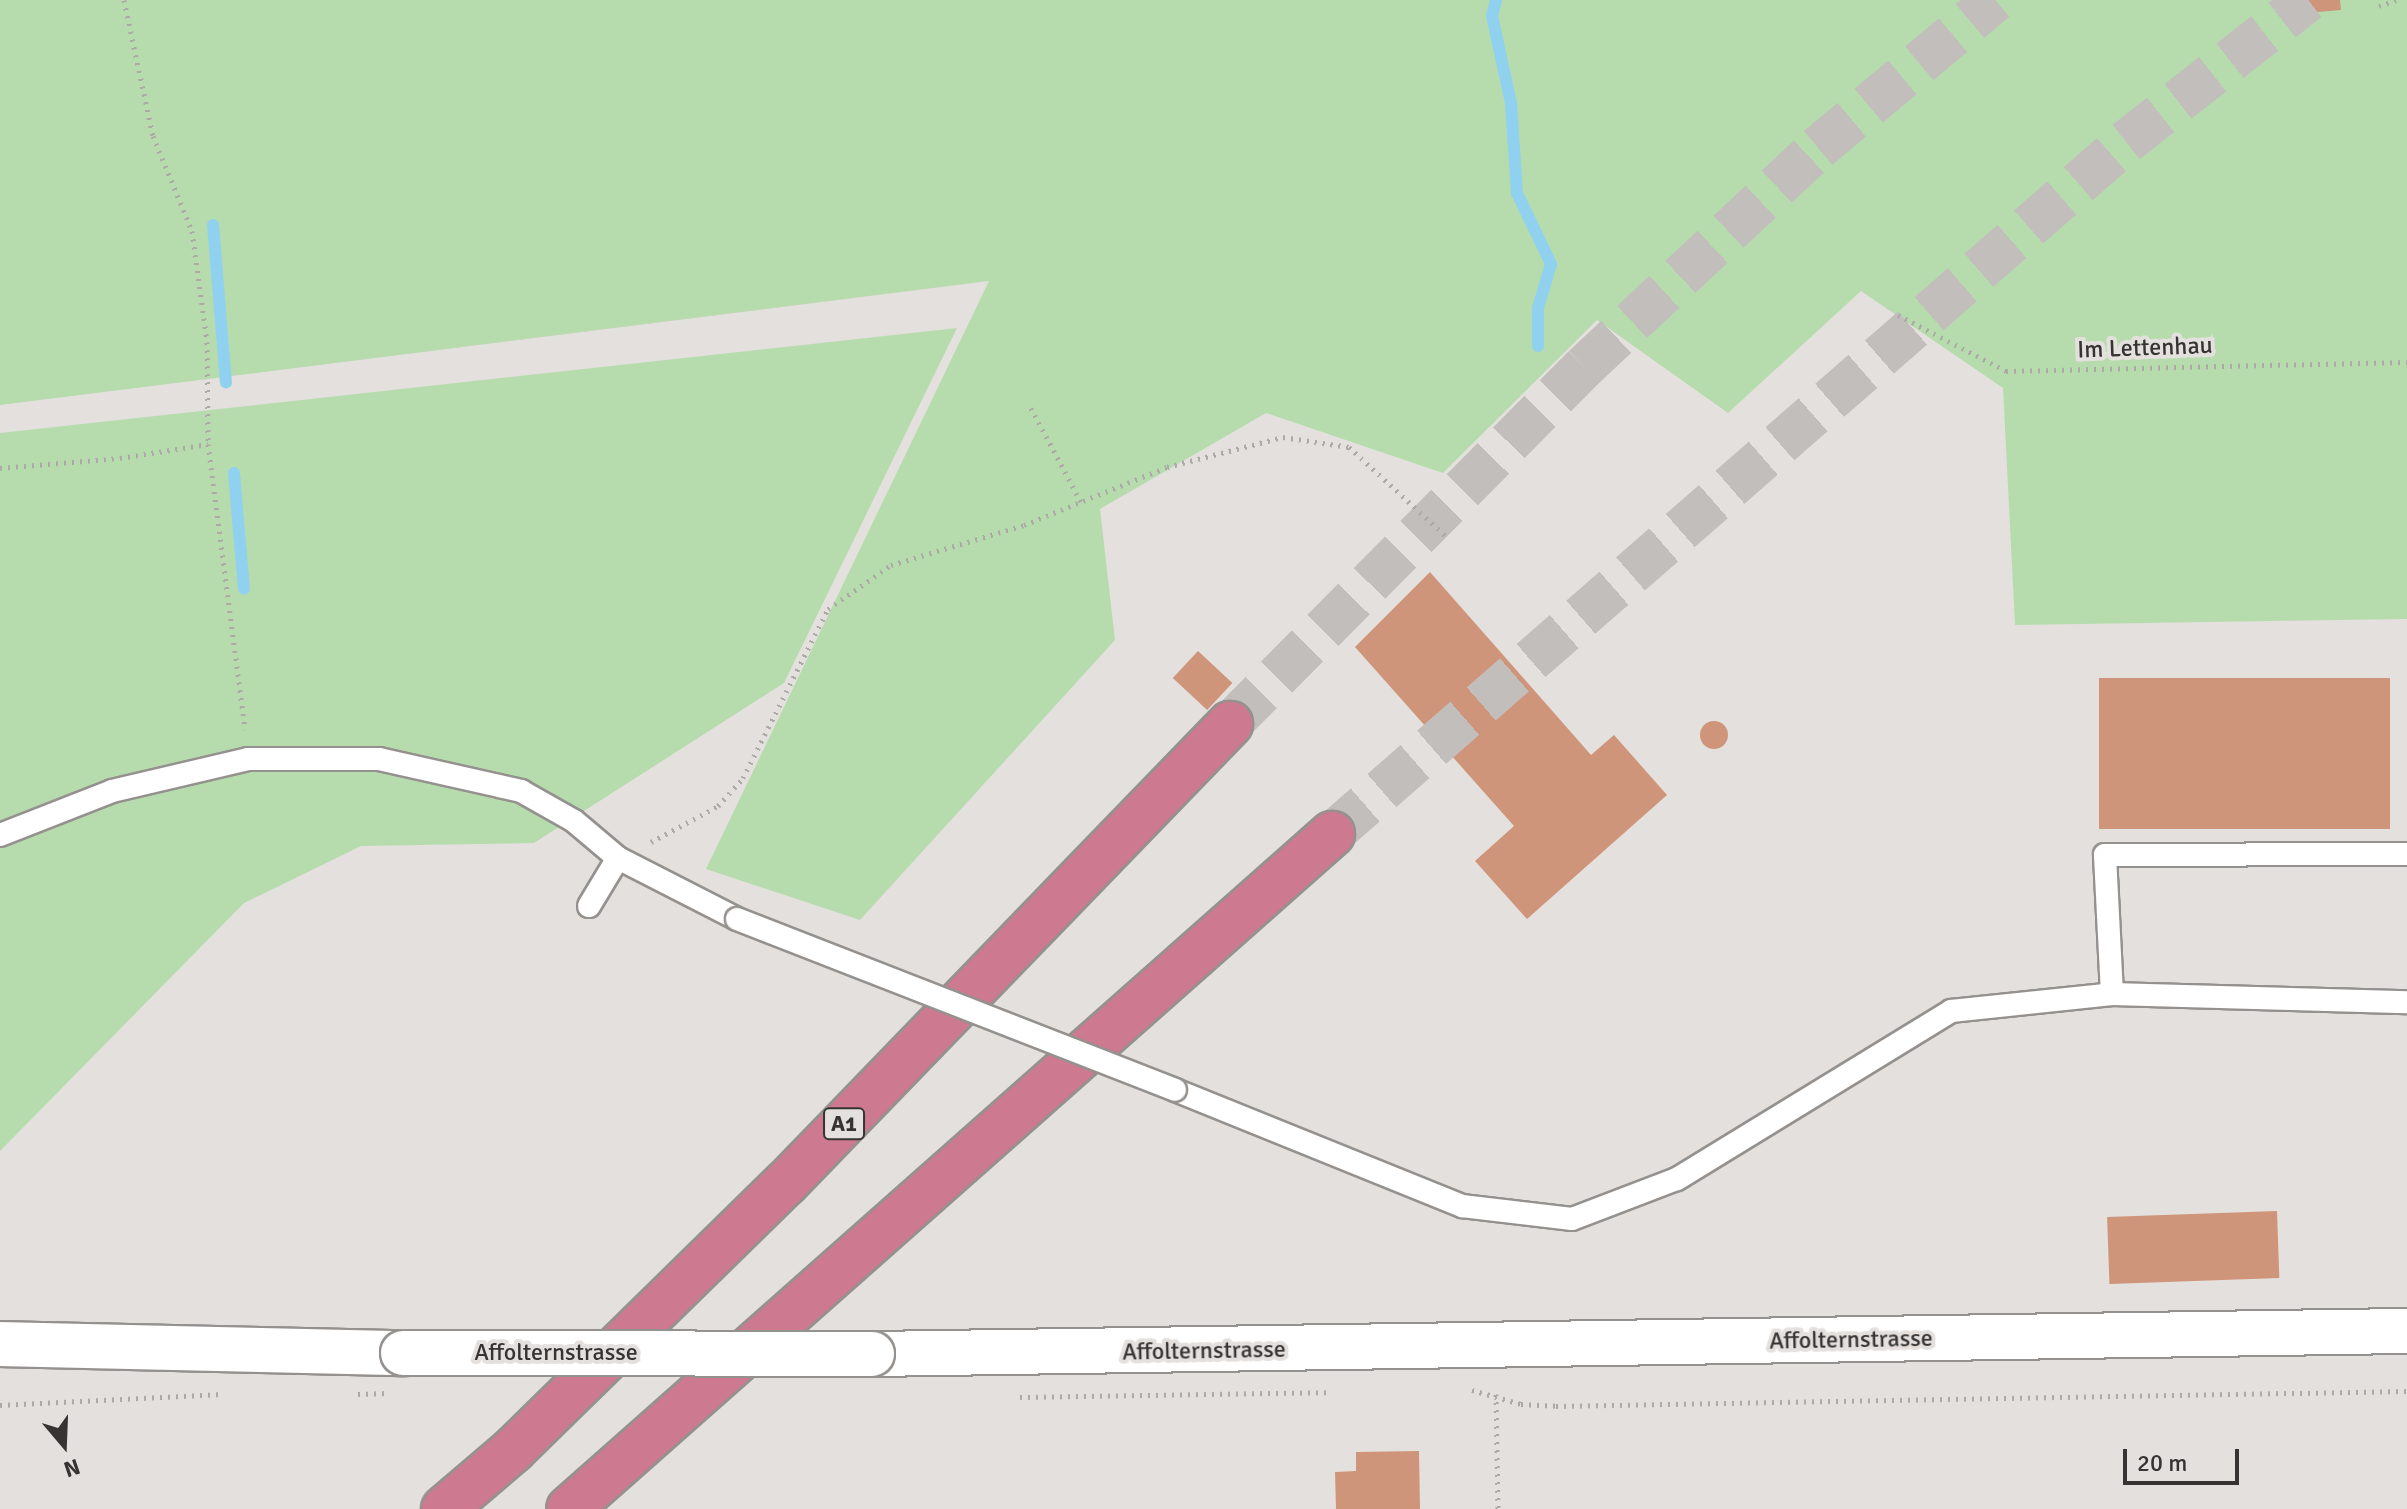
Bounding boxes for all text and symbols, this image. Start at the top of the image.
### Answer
street label: Im Lettenhau [2077,331,2213,365]
road number: A1 [822,1106,866,1142]
street label: Affolternstrasse [1769,1324,1933,1356]
street label: Affolternstrasse [1122,1335,1286,1367]
street label: Affolternstrasse [474,1339,638,1367]
north arrow [24,1405,104,1485]
scale bar [2127,1433,2243,1483]
text: 20 m [2137,1448,2187,1478]
text: N [60,1453,84,1483]

